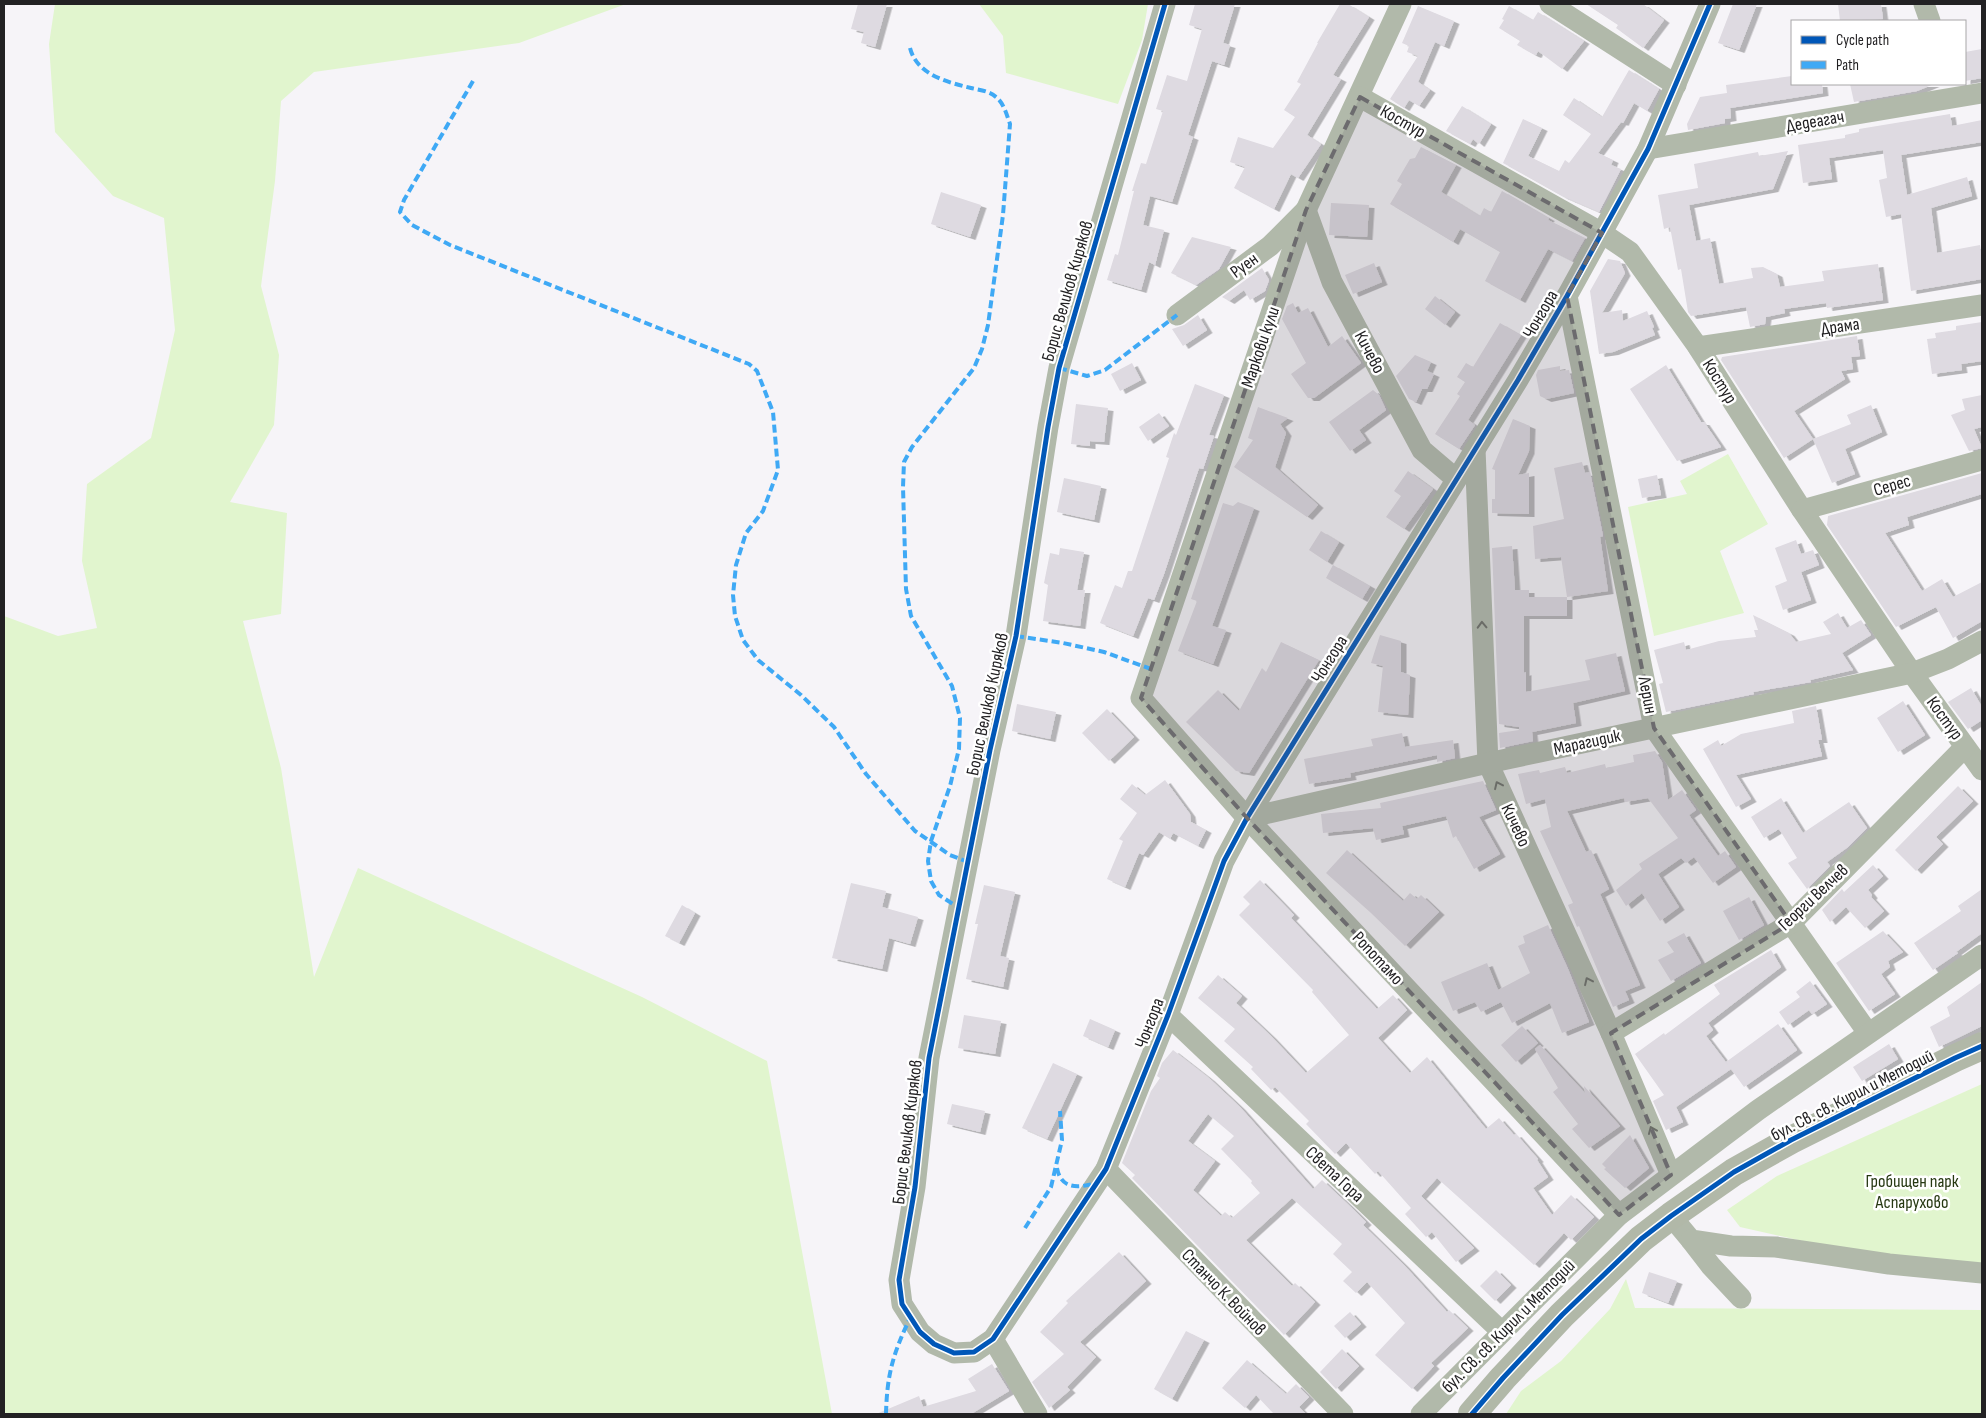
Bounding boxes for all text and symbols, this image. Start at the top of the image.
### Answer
legend [1791,20,1966,85]
text: Cycle path [1836,31,1889,50]
text: Path [1836,56,1859,75]
street label: Костур [1376,101,1429,142]
street label: Дедеагач [1785,106,1846,137]
street label: Борис Великов Киряков [1037,218,1098,364]
street label: Руен [1226,248,1262,282]
street label: Чонгора [1518,286,1563,342]
street label: Маркови кули [1237,304,1284,390]
street label: Драма [1819,313,1861,340]
street label: Кичево [1350,327,1389,377]
street label: Костур [1698,355,1741,407]
street label: Серес [1871,470,1913,501]
one-way arrow [1477,621,1487,629]
street label: Борис Великов Киряков [962,631,1013,777]
street label: Чонгора [1307,632,1352,687]
street label: Лерин [1633,674,1661,716]
street label: Костур [1922,693,1967,744]
street label: Марагидик [1552,725,1623,760]
one-way arrow [1494,782,1504,791]
street label: Кичево [1497,800,1535,850]
street label: Георги Велчев [1774,860,1853,935]
street label: Ропотамо [1348,927,1407,989]
one-way arrow [1583,977,1594,986]
street label: Чонгора [1130,995,1169,1051]
street label: бул. Св. св. Кирил и Методий [1767,1045,1937,1146]
street label: Борис Великов Киряков [888,1059,927,1206]
one-way arrow [1648,1126,1659,1135]
street label: Света Гора [1301,1142,1368,1207]
park label: Гробищен парк Аспарухово [1865,1171,1959,1213]
street label: Станчо К. Войнов [1177,1245,1270,1340]
street label: бул. Св. св. Кирил и Методий [1437,1255,1579,1397]

